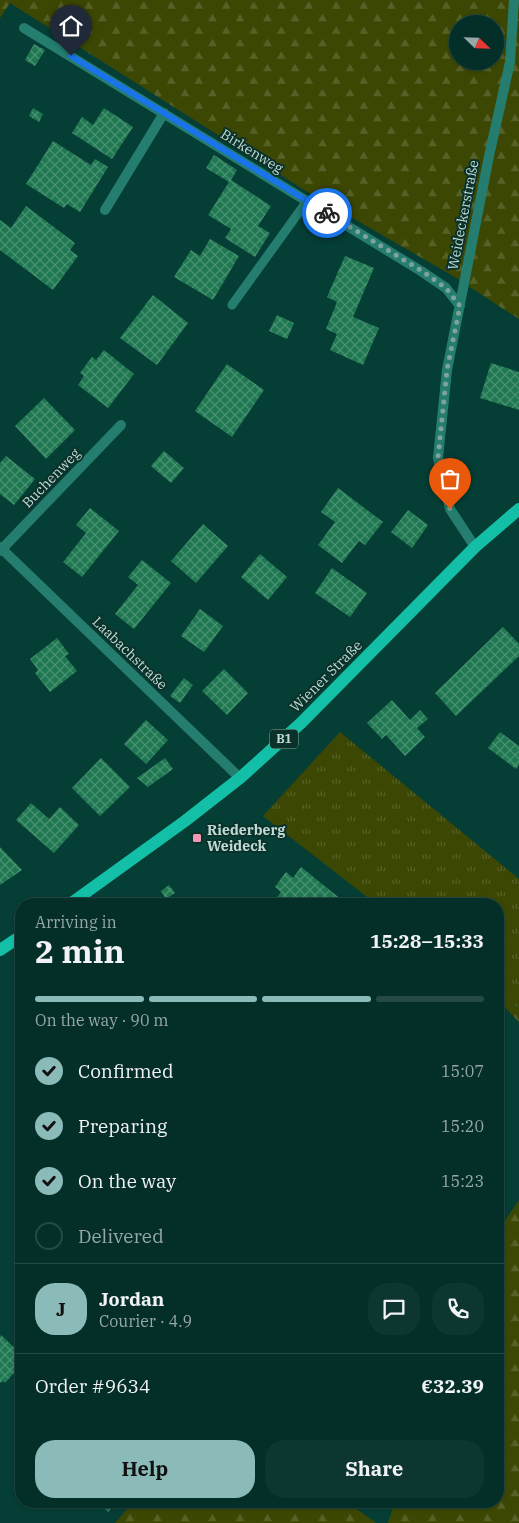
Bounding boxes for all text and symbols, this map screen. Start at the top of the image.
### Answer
pin [50,5,92,56]
icon: home [57,12,85,40]
north arrow [449,15,504,70]
map controls [449,15,504,70]
street label: Birkenweg [217,125,287,177]
street label: Weideckerstraße [444,158,482,272]
courier [302,188,352,238]
icon: bike [313,199,341,227]
street label: Buchenweg [18,444,84,512]
pin [429,458,471,509]
icon: bag [436,465,464,493]
street label: Laabachstraße [89,613,171,693]
street label: Wiener Straße [286,636,366,716]
road number: B1 [270,730,298,749]
place label: Riederberg Weideck [207,821,286,855]
marker: Riederberg Weideck [191,832,203,844]
text: Arriving in [35,912,117,932]
text: 15:28–15:33 [370,929,484,953]
text: 2 min [35,930,125,972]
text: On the way · 90 m [35,1010,169,1030]
icon: check [35,1057,63,1085]
text: Confirmed [78,1059,173,1083]
text: 15:07 [441,1061,484,1081]
icon: check [35,1112,63,1140]
text: Preparing [78,1114,167,1138]
text: 15:20 [441,1116,484,1136]
icon: check [35,1167,63,1195]
text: On the way [78,1169,176,1193]
text: 15:23 [441,1171,484,1191]
text: Delivered [78,1224,164,1248]
button: chat [368,1283,420,1335]
button: phone [432,1283,484,1335]
text: Jordan [99,1287,164,1311]
text: J [56,1297,66,1321]
text: Courier · 4.9 [99,1311,192,1331]
text: Order #9634 [35,1374,150,1398]
text: €32.39 [421,1374,484,1398]
button: Help [35,1440,255,1498]
button: Share [265,1440,484,1498]

